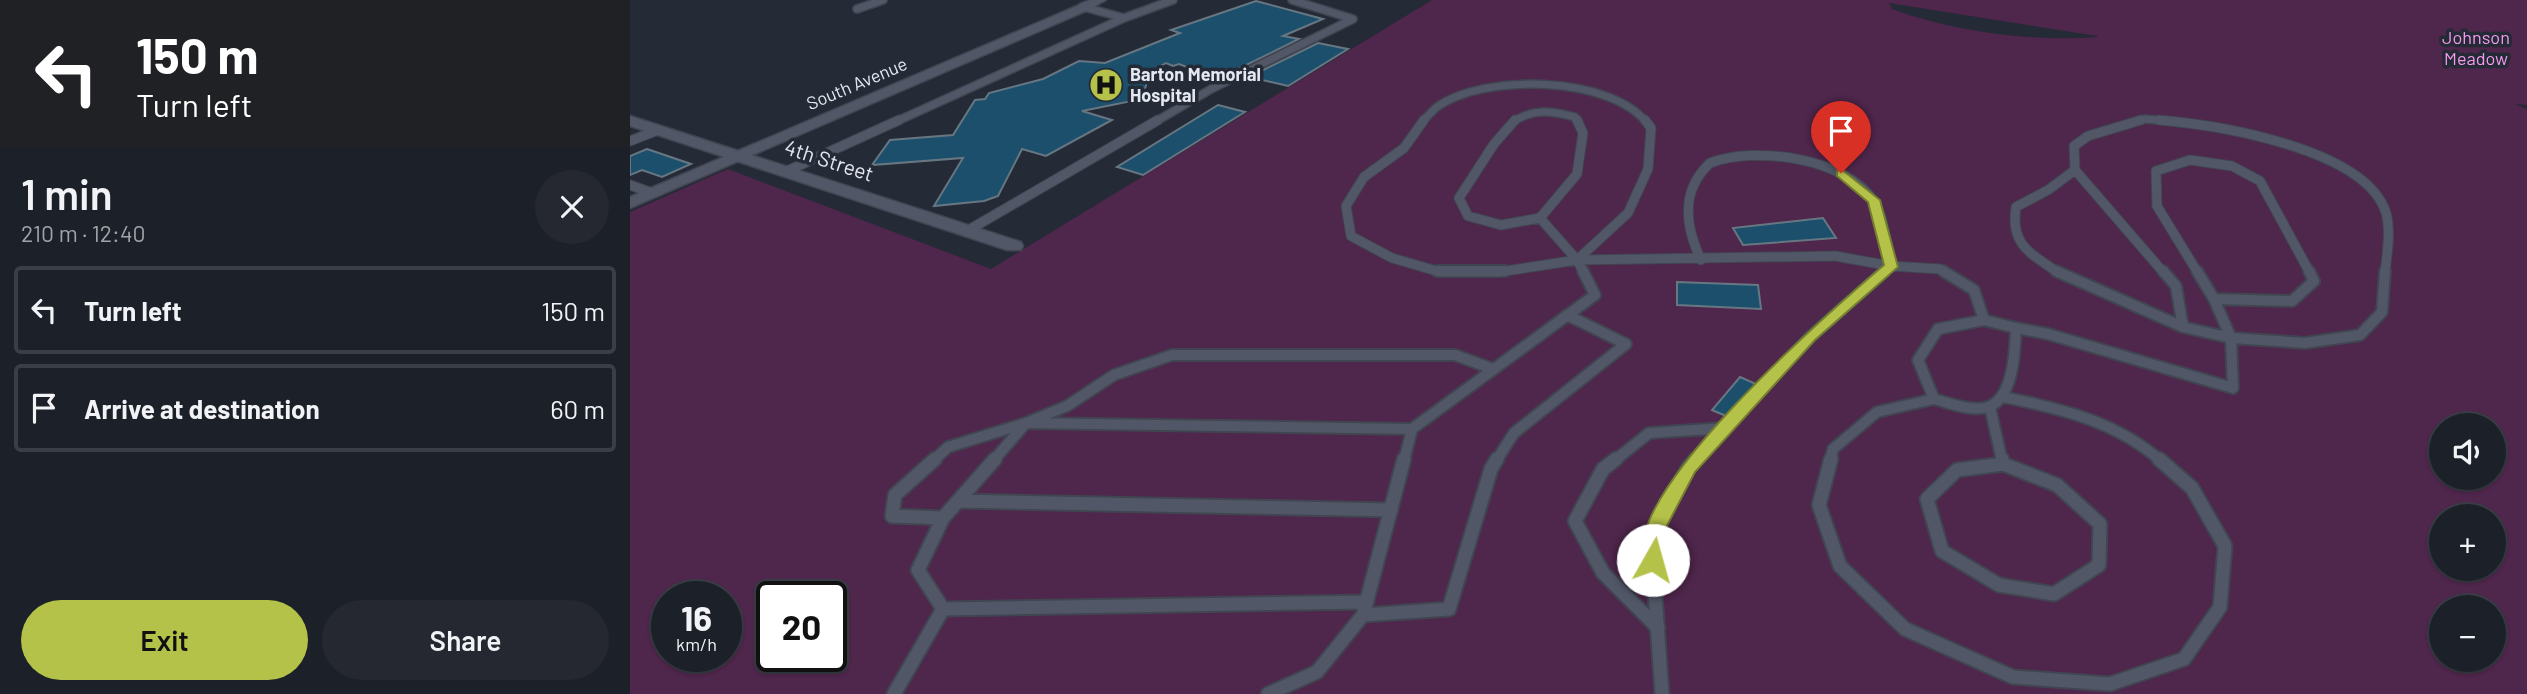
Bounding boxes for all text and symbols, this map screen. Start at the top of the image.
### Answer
text: 150 m [136,25,258,84]
park label: Johnson Meadow [2442,26,2510,69]
icon: left [21,28,112,119]
street label: South Avenue [803,52,910,114]
place label: Barton Memorial Hospital [1130,63,1261,106]
hospital icon: Barton Memorial Hospital [1087,66,1125,104]
text: Turn left [136,85,253,123]
pin [1811,101,1871,173]
icon: arrive [1822,112,1860,150]
street label: 4th Street [782,133,877,186]
text: 1 min [21,168,113,218]
button: close [535,170,609,244]
text: 210 m · 12:40 [21,219,146,247]
icon: left [25,291,63,329]
text: Turn left [84,295,182,326]
text: 150 m [541,295,605,326]
icon: arrive [25,389,63,427]
text: Arrive at destination [84,393,320,424]
text: 60 m [550,393,605,424]
map controls [2429,413,2506,672]
button: sound [2429,413,2506,490]
button: + [2429,504,2506,581]
position arrow [1616,523,1690,597]
speed limit sign: 20 [756,581,847,672]
button: − [2429,595,2506,672]
text: 16 [681,596,712,638]
button: Exit [21,600,308,680]
button: Share [322,600,609,680]
text: km/h [676,633,717,655]

